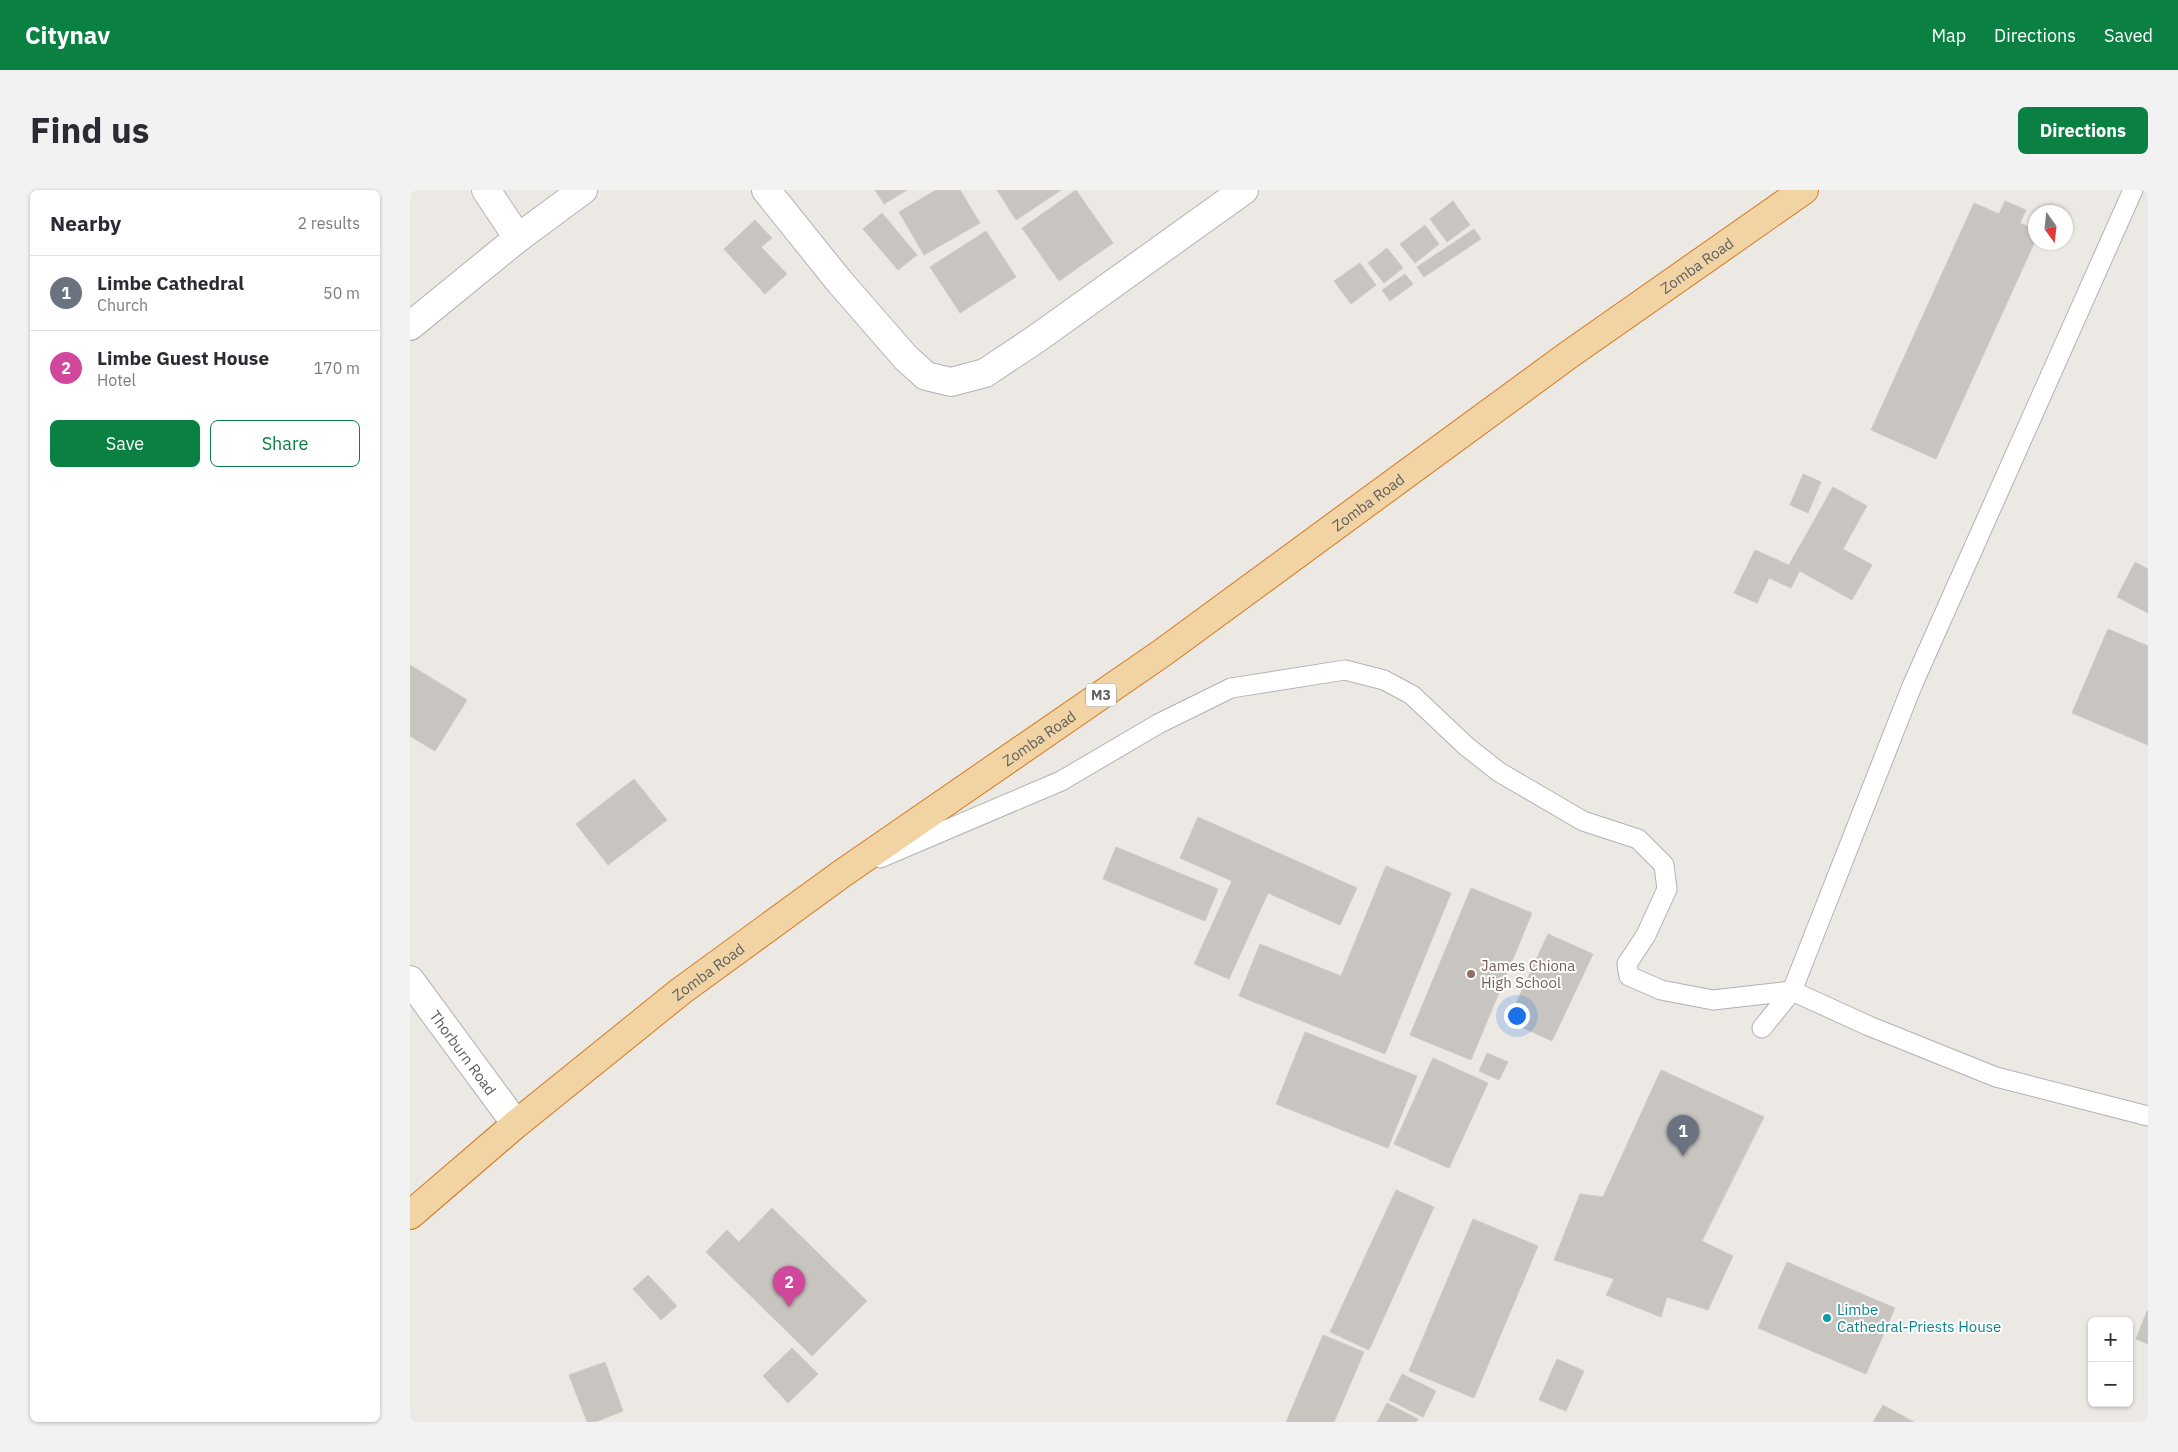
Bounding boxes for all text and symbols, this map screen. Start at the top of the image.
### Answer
text: Citynav [25,19,110,51]
text: Map [1931,24,1966,47]
text: Directions [1994,24,2076,47]
text: Saved [2104,24,2153,47]
text: Find us [30,107,149,153]
button: Directions [2018,107,2148,154]
north arrow [2028,205,2073,250]
text: Nearby [50,209,121,237]
text: 2 results [297,213,360,233]
street label: Zomba Road [1656,233,1737,297]
text: Limbe Cathedral [97,271,244,295]
text: 1 [61,283,71,303]
text: 50 m [323,283,360,303]
text: Church [97,295,148,315]
text: Limbe Guest House [97,346,269,370]
text: 2 [61,358,71,378]
text: 170 m [313,358,360,378]
text: Hotel [97,370,136,390]
button: Save [50,420,200,467]
button: Share [210,420,360,467]
street label: Zomba Road [1328,469,1408,535]
road number: M3 [1086,684,1116,706]
street label: Zomba Road [999,706,1079,770]
street label: Zomba Road [668,939,748,1004]
place label: James Chiona High School [1481,956,1575,992]
marker: James Chiona High School [1465,968,1477,980]
your location [1504,1003,1530,1029]
street label: Thorburn Road [426,1006,501,1099]
pin: 1 [1667,1115,1699,1156]
pin: 2 [773,1266,805,1307]
place label: Limbe Cathedral-Priests House [1837,1300,2001,1336]
marker: Limbe Cathedral-Priests House [1821,1312,1833,1324]
map controls [2088,1317,2133,1407]
button: + [2088,1317,2133,1362]
button: − [2088,1362,2133,1407]

